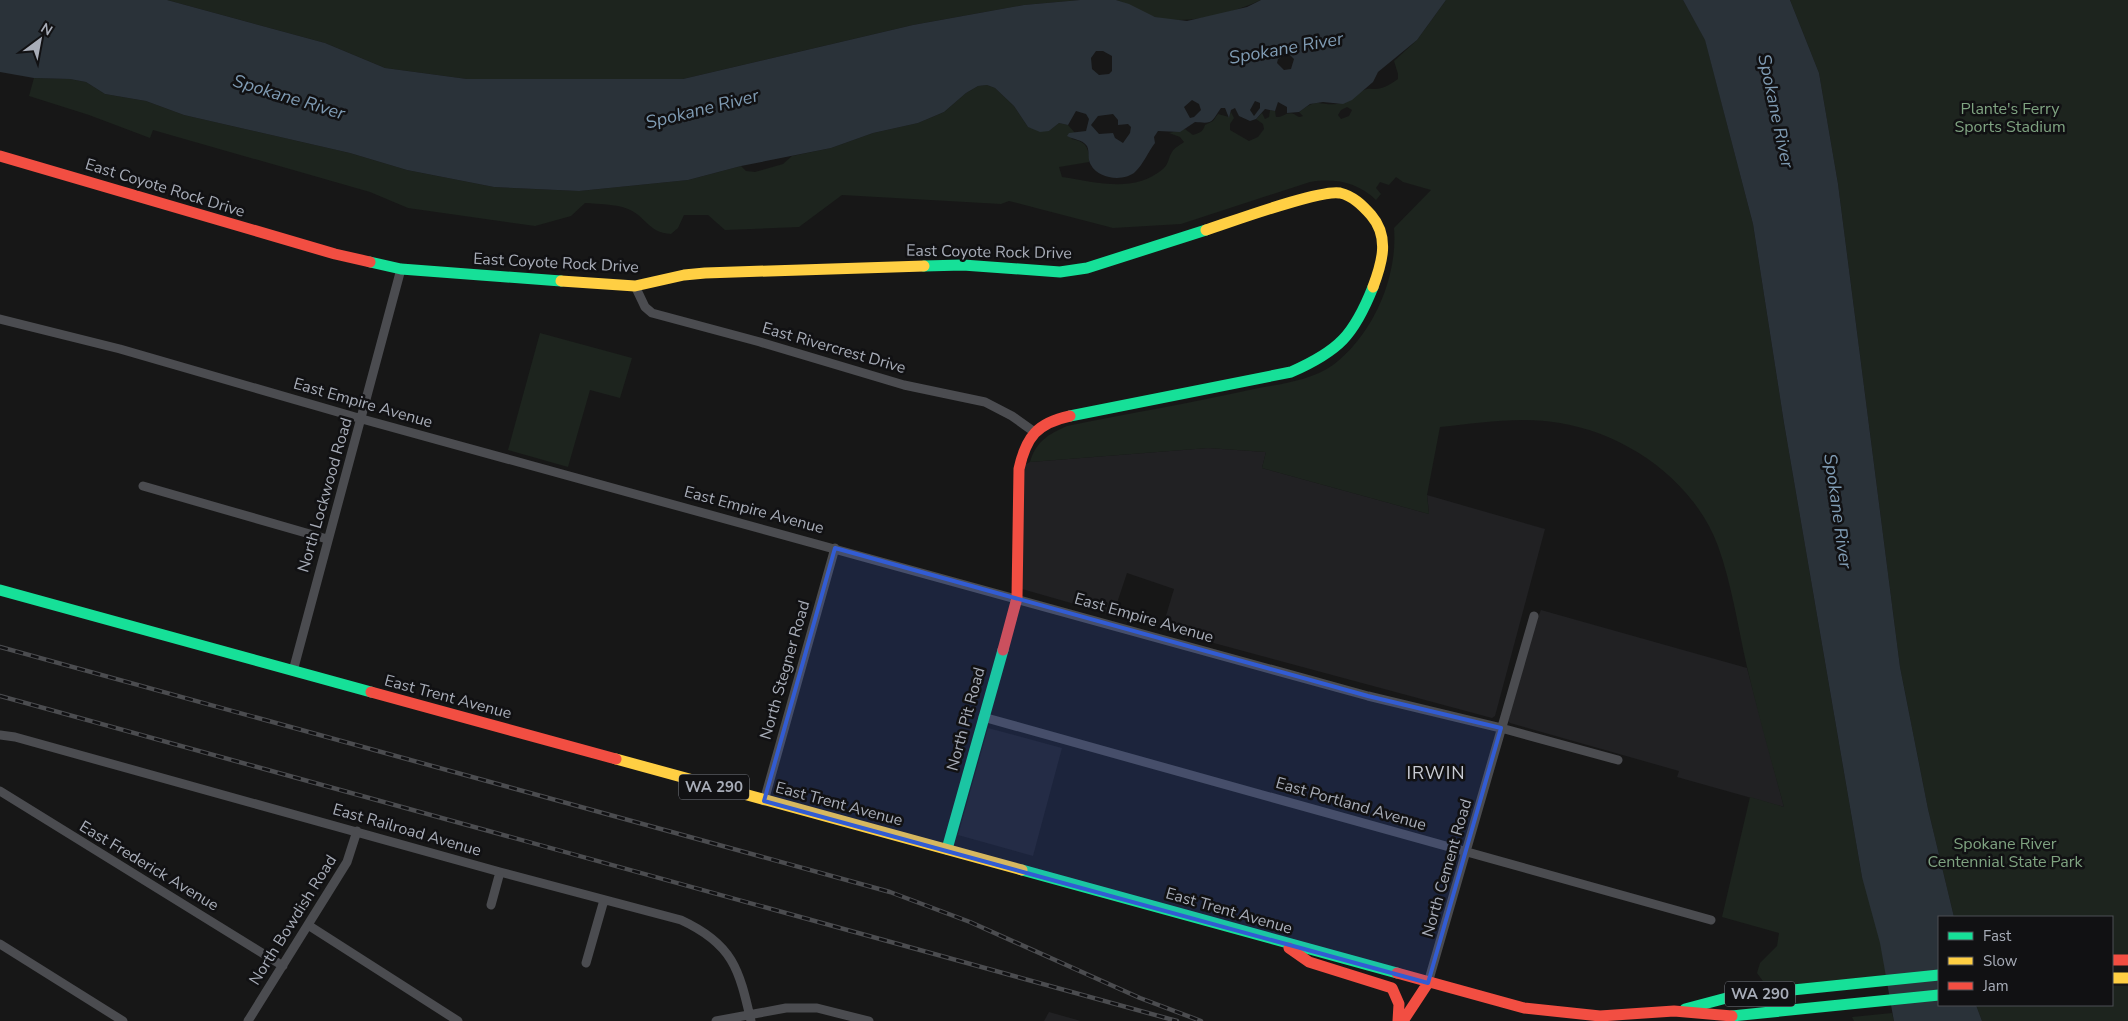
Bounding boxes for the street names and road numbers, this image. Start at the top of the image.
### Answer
street label: East Coyote Rock Drive [82,153,248,223]
street label: East Coyote Rock Drive [906,240,1072,264]
street label: East Coyote Rock Drive [473,248,639,278]
street label: East Rivercrest Drive [760,317,908,379]
street label: East Empire Avenue [291,373,435,433]
street label: North Lockwood Road [292,415,358,575]
street label: East Empire Avenue [682,481,826,539]
street label: East Empire Avenue [1072,588,1216,648]
street label: North Stegner Road [755,598,815,742]
street label: North Pit Road [942,665,990,773]
street label: East Trent Avenue [382,669,514,725]
street label: East Portland Avenue [1273,772,1429,836]
road number: WA 290 [679,774,749,800]
street label: East Trent Avenue [773,776,905,832]
street label: North Cement Road [1417,796,1477,940]
street label: East Railroad Avenue [330,798,484,862]
street label: East Frederick Avenue [75,816,223,916]
street label: North Bowdish Road [244,851,342,989]
street label: East Trent Avenue [1163,882,1295,940]
road number: WA 290 [1725,982,1795,1006]

